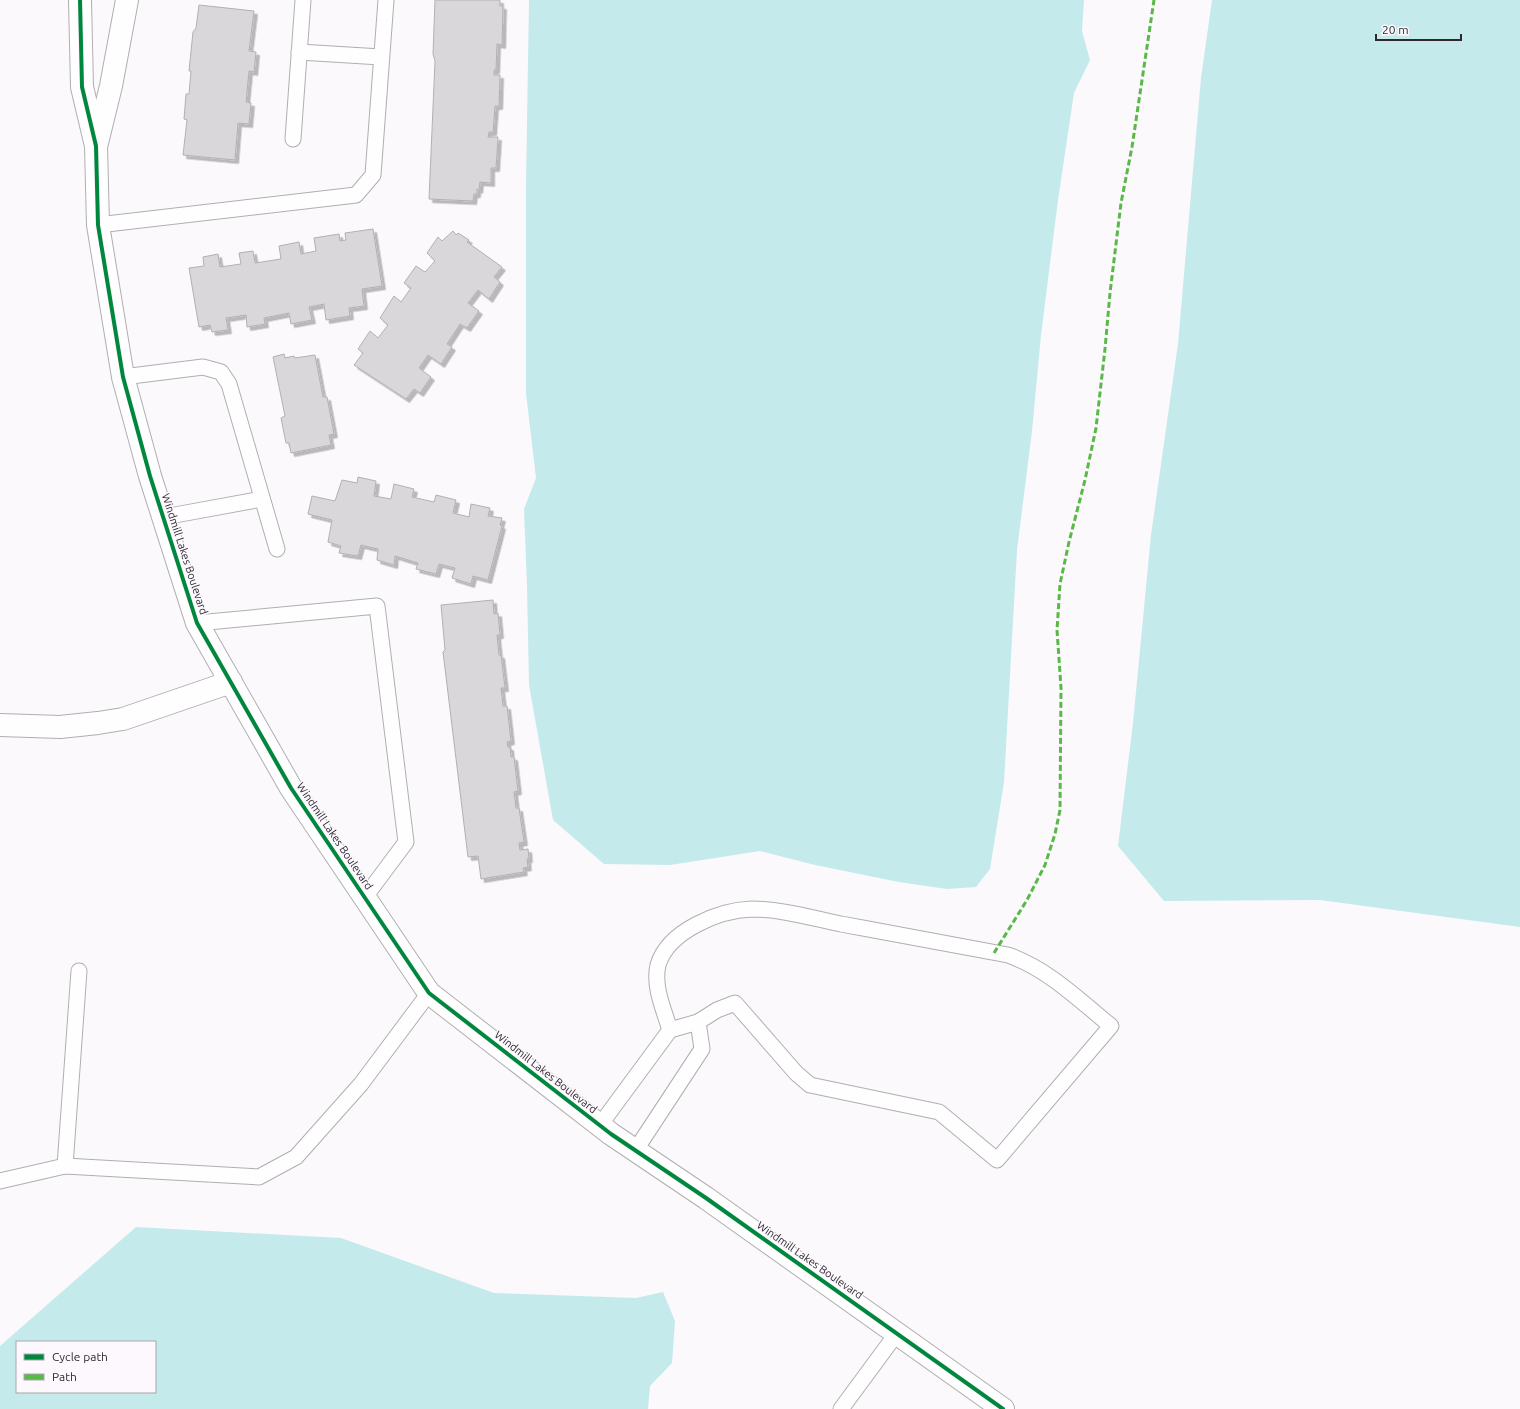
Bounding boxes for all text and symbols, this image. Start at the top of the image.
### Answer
scale bar [1376,16,1461,42]
text: 20 m [1382,23,1409,36]
street label: Windmill Lakes Boulevard [160,492,210,616]
street label: Windmill Lakes Boulevard [295,780,375,892]
street label: Windmill Lakes Boulevard [492,1028,600,1116]
street label: Windmill Lakes Boulevard [755,1219,865,1301]
legend [16,1341,156,1393]
text: Cycle path [52,1350,108,1363]
text: Path [52,1370,77,1383]

